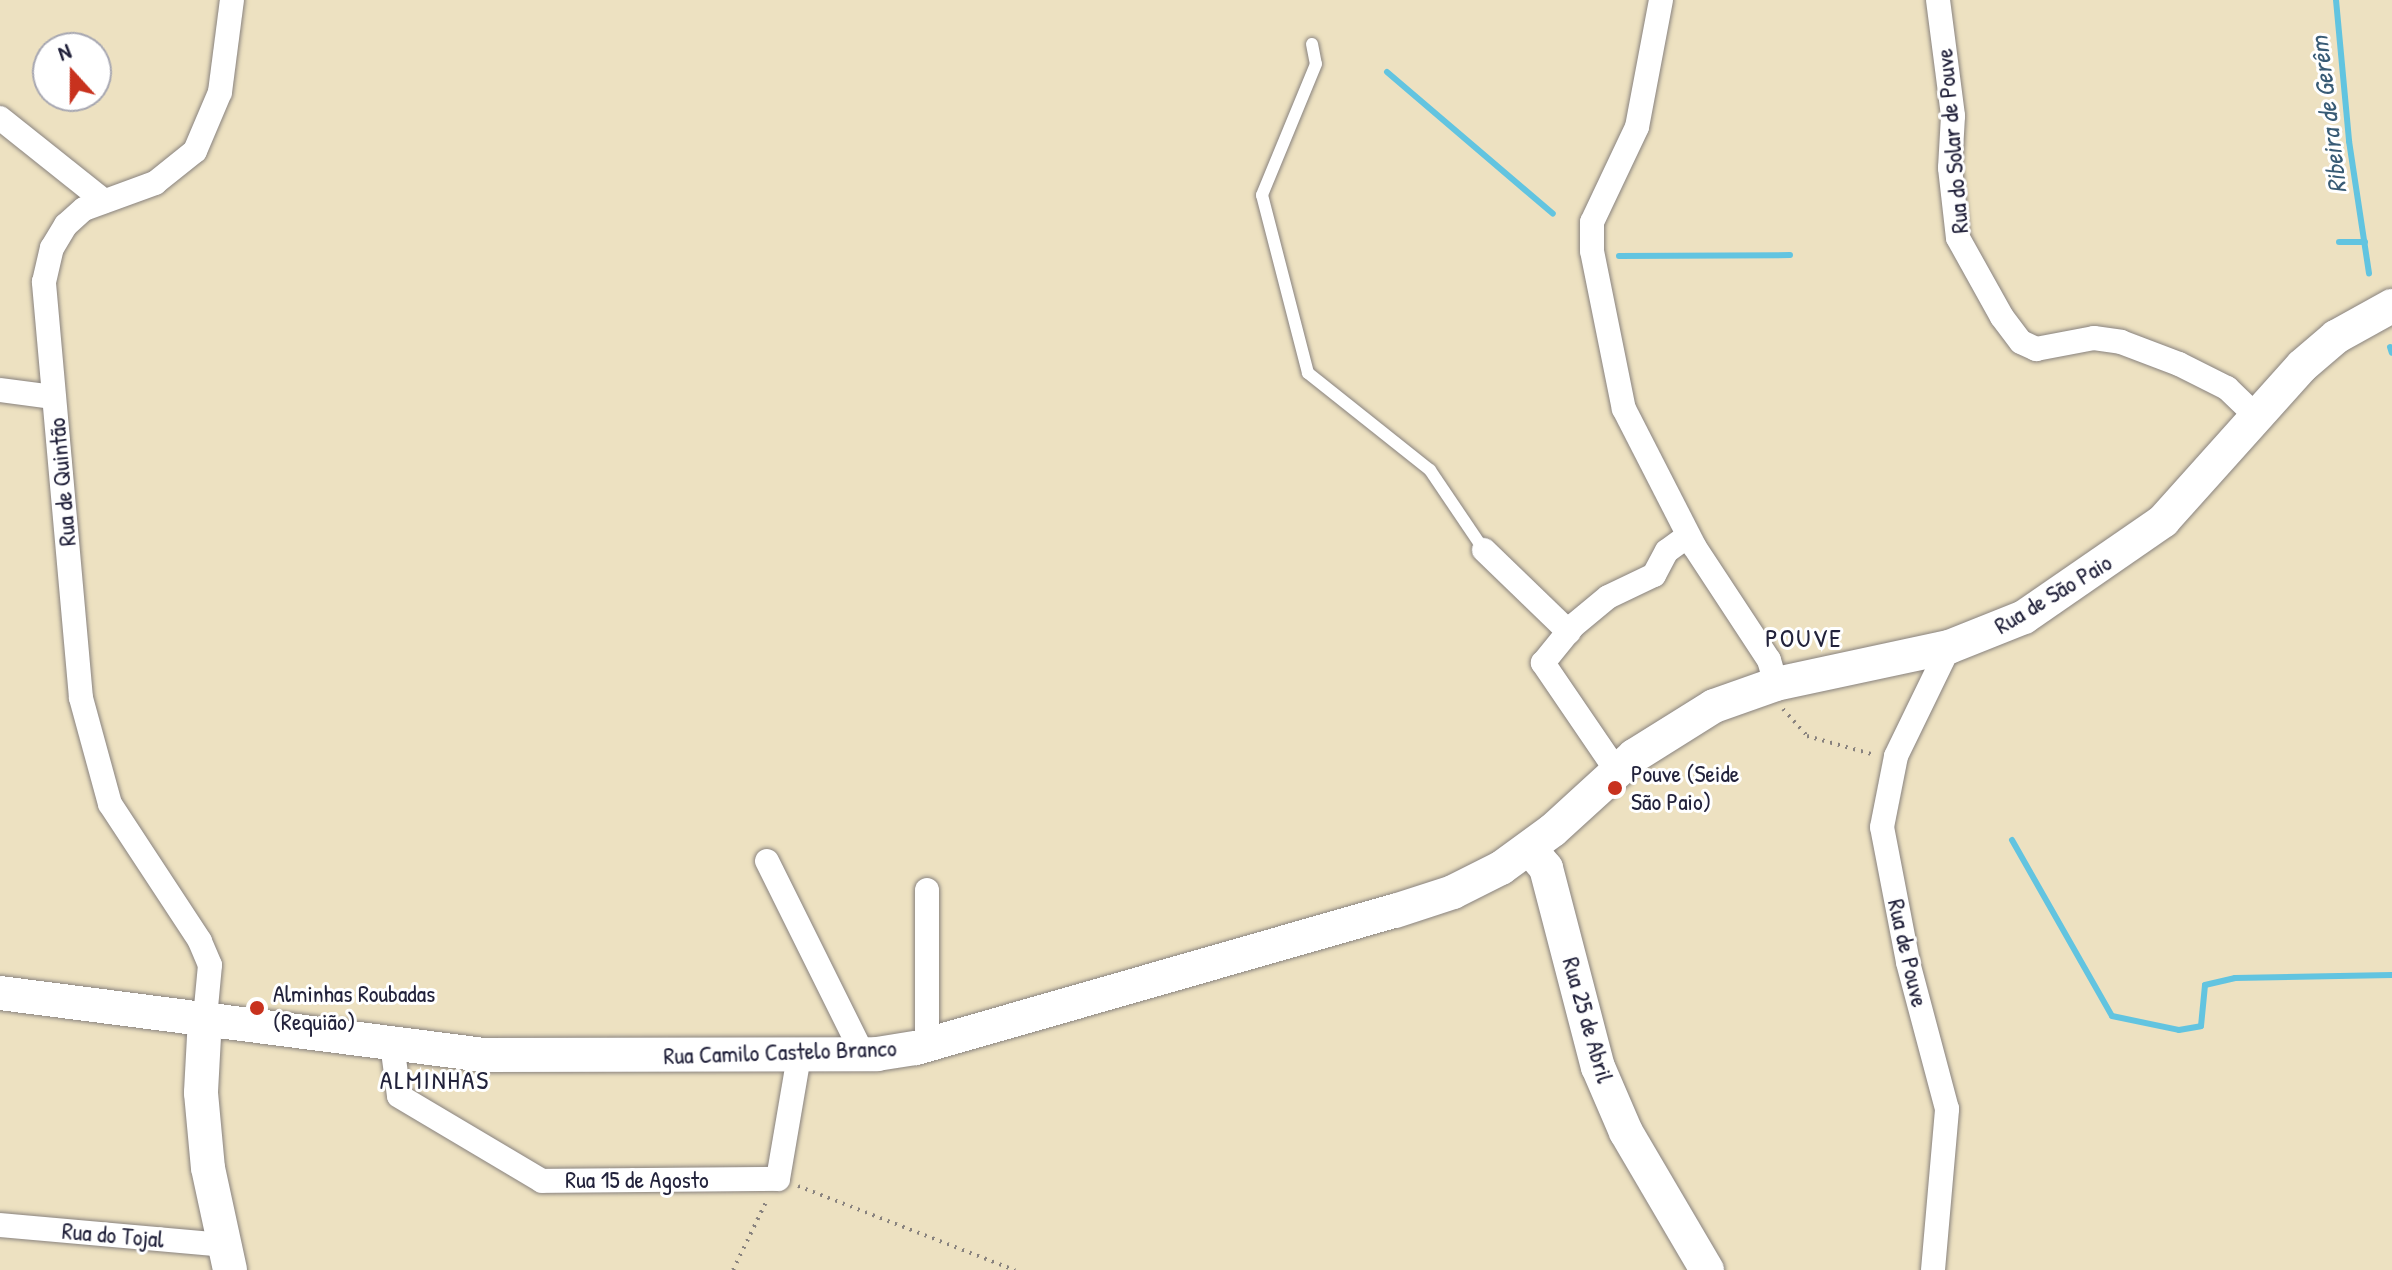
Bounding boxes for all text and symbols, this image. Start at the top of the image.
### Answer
north arrow [32,32,112,112]
text: N [53,35,75,68]
water label: Ribeira de Gerêm [2303,35,2353,195]
street label: Rua do Solar de Pouve [1930,47,1974,235]
street label: Rua de Quintão [42,417,82,547]
street label: Rua de São Paio [1989,548,2117,640]
district label: POUVE [1765,622,1843,654]
place label: Pouve (Seide São Paio) [1631,760,1739,816]
marker: Pouve (Seide São Paio) [1606,779,1624,797]
street label: Rua de Pouve [1882,896,1934,1010]
street label: Rua 25 de Abril [1556,954,1620,1086]
place label: Alminhas Roubadas (Requião) [273,980,435,1036]
marker: Alminhas Roubadas (Requião) [248,999,266,1017]
street label: Rua Camilo Castelo Branco [663,1034,897,1070]
district label: ALMINHAS [380,1064,490,1096]
street label: Rua 15 de Agosto [565,1166,709,1194]
street label: Rua do Tojal [61,1216,165,1254]

